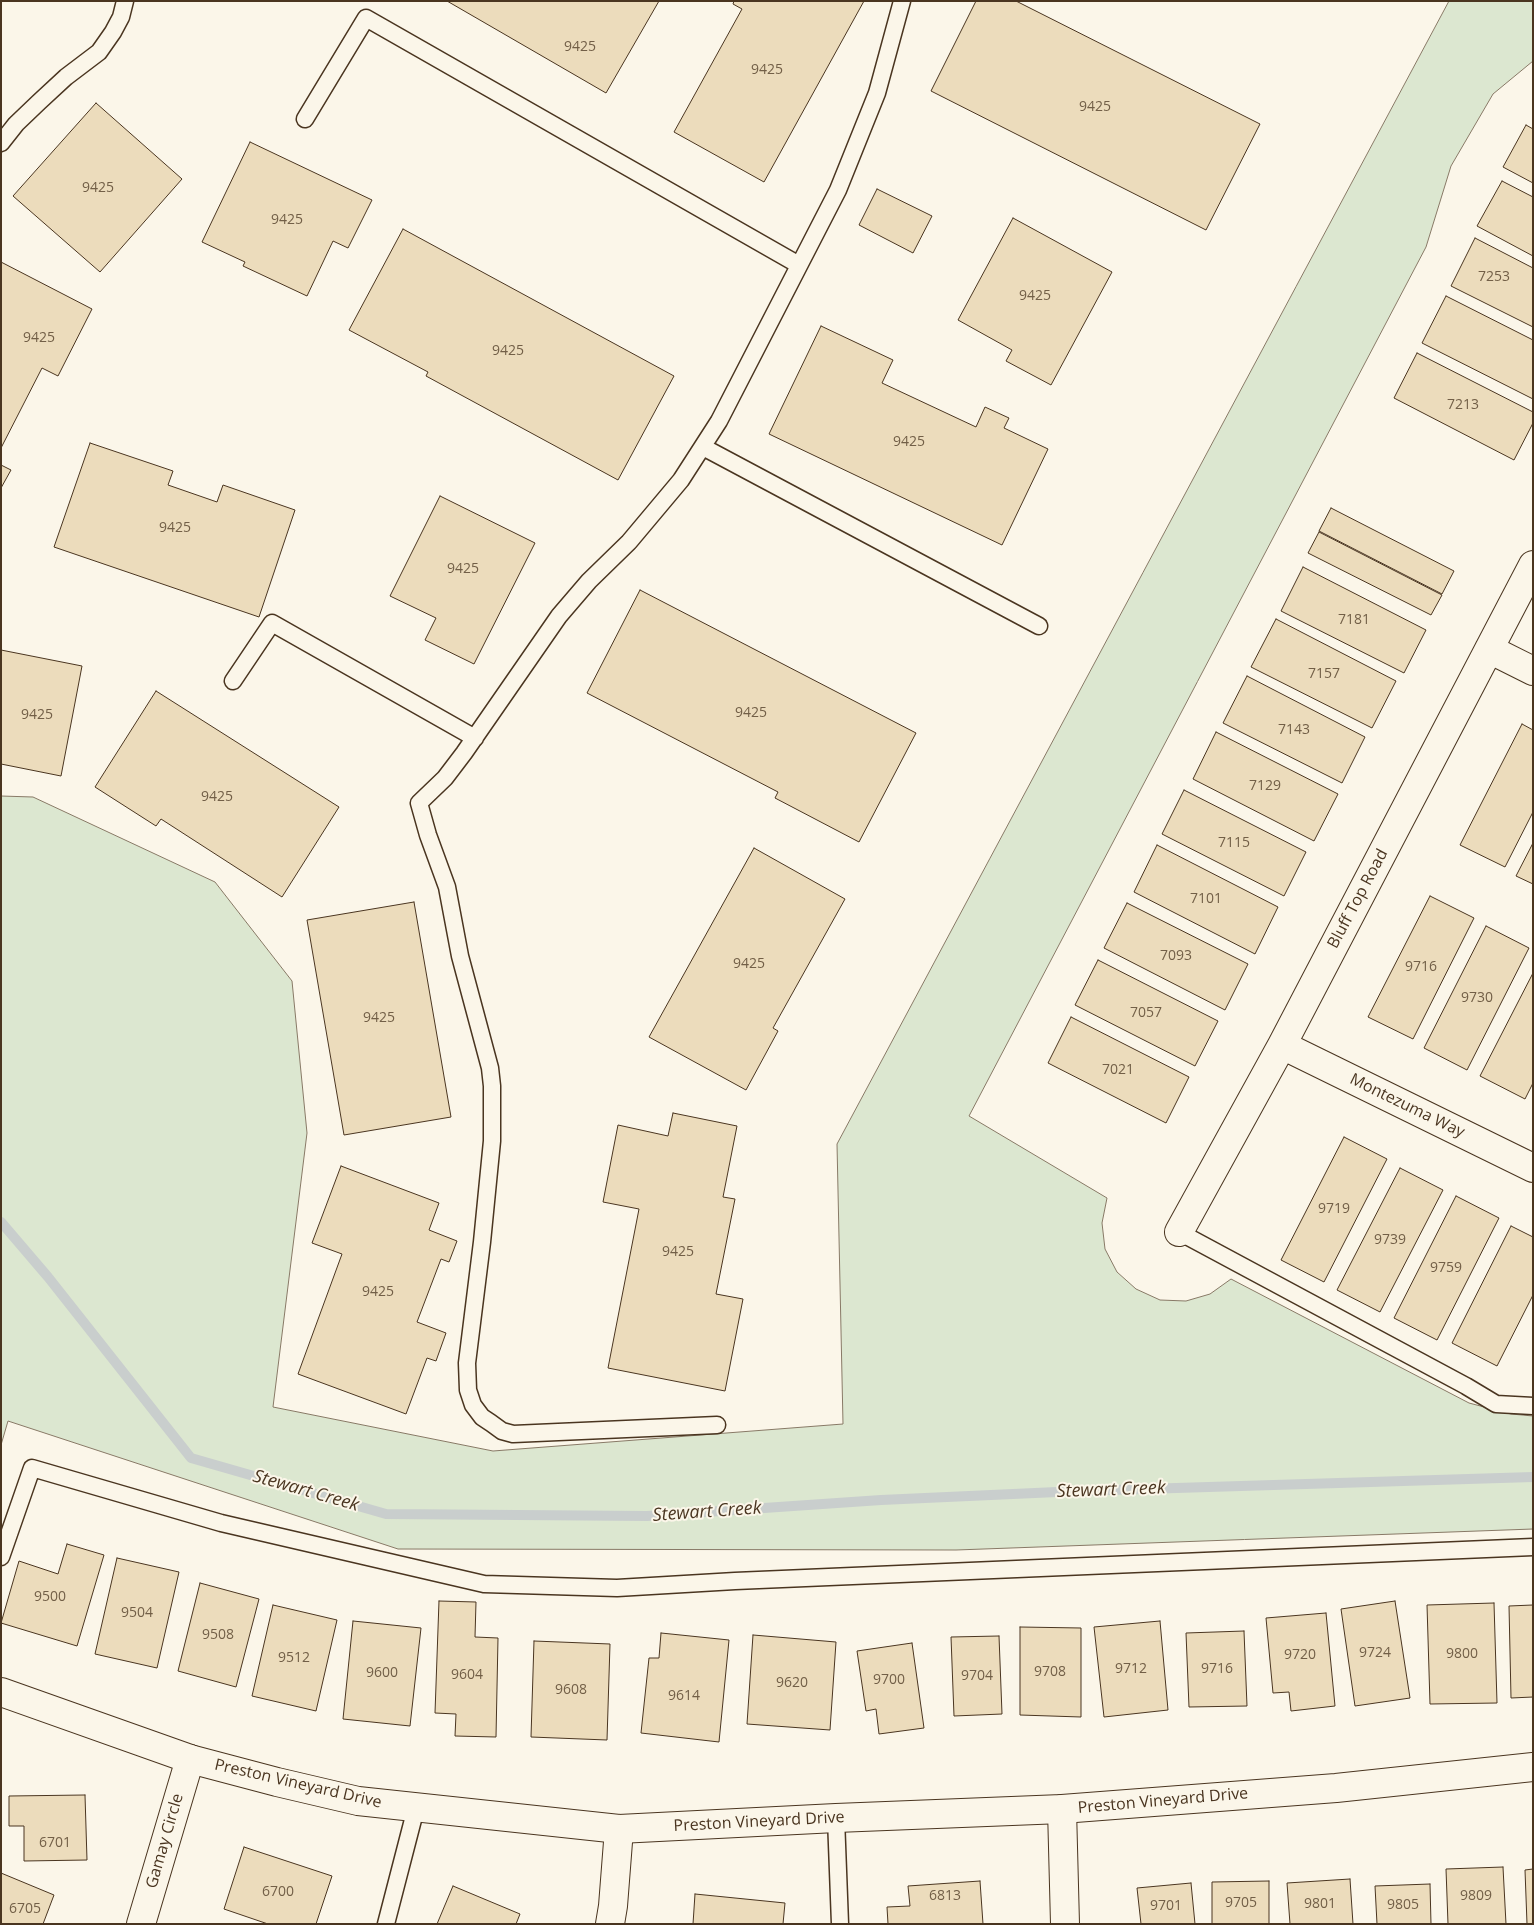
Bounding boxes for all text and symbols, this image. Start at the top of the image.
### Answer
house number: 9425 [564,39,596,55]
house number: 9425 [751,62,783,78]
house number: 9425 [1079,99,1111,115]
house number: 9425 [82,180,114,196]
house number: 9425 [271,212,303,228]
house number: 7253 [1478,269,1510,285]
house number: 9425 [1019,288,1051,304]
house number: 9425 [23,330,55,346]
house number: 9425 [492,343,524,359]
house number: 7213 [1447,397,1479,413]
house number: 9425 [893,434,925,450]
house number: 9425 [159,520,191,536]
house number: 9425 [447,561,479,577]
house number: 7181 [1338,612,1370,628]
house number: 7157 [1308,666,1340,682]
house number: 9425 [735,705,767,721]
house number: 9425 [21,707,53,723]
house number: 7143 [1278,722,1310,738]
house number: 7129 [1249,778,1281,794]
house number: 9425 [201,789,233,805]
house number: 7115 [1218,835,1250,851]
street label: Bluff Top Road [1324,846,1392,952]
house number: 7101 [1190,891,1222,907]
house number: 7093 [1160,948,1192,964]
house number: 9425 [733,956,765,972]
house number: 9716 [1405,959,1437,975]
house number: 9730 [1461,990,1493,1006]
house number: 7057 [1130,1005,1162,1021]
house number: 9425 [363,1010,395,1026]
house number: 7021 [1102,1062,1134,1078]
street label: Montezuma Way [1346,1070,1468,1142]
house number: 9719 [1318,1201,1350,1217]
house number: 9739 [1374,1232,1406,1248]
house number: 9425 [662,1244,694,1260]
house number: 9759 [1430,1260,1462,1276]
house number: 9425 [362,1284,394,1300]
water label: Stewart Creek [251,1466,361,1516]
water label: Stewart Creek [1056,1477,1166,1503]
water label: Stewart Creek [652,1497,762,1527]
house number: 9500 [34,1589,66,1605]
house number: 9504 [121,1605,153,1621]
house number: 9508 [202,1627,234,1643]
house number: 9724 [1359,1645,1391,1661]
house number: 9800 [1446,1646,1478,1662]
house number: 9720 [1284,1647,1316,1663]
house number: 9512 [278,1650,310,1666]
house number: 9712 [1115,1661,1147,1677]
house number: 9716 [1201,1661,1233,1677]
house number: 9708 [1034,1664,1066,1680]
house number: 9600 [366,1665,398,1681]
house number: 9604 [451,1667,483,1683]
house number: 9704 [961,1668,993,1684]
house number: 9700 [873,1672,905,1688]
house number: 9620 [776,1675,808,1691]
house number: 9608 [555,1682,587,1698]
house number: 9614 [668,1688,700,1704]
street label: Preston Vineyard Drive [213,1755,383,1813]
street label: Preston Vineyard Drive [1077,1784,1249,1818]
street label: Gamay Circle [142,1791,188,1891]
street label: Preston Vineyard Drive [673,1808,845,1836]
house number: 6701 [39,1835,71,1851]
house number: 6700 [262,1884,294,1900]
house number: 6813 [929,1888,961,1904]
house number: 9809 [1460,1888,1492,1904]
house number: 9705 [1225,1895,1257,1911]
house number: 9801 [1304,1896,1336,1912]
house number: 9805 [1387,1897,1419,1913]
house number: 9701 [1150,1898,1182,1914]
house number: 6705 [9,1901,41,1917]

